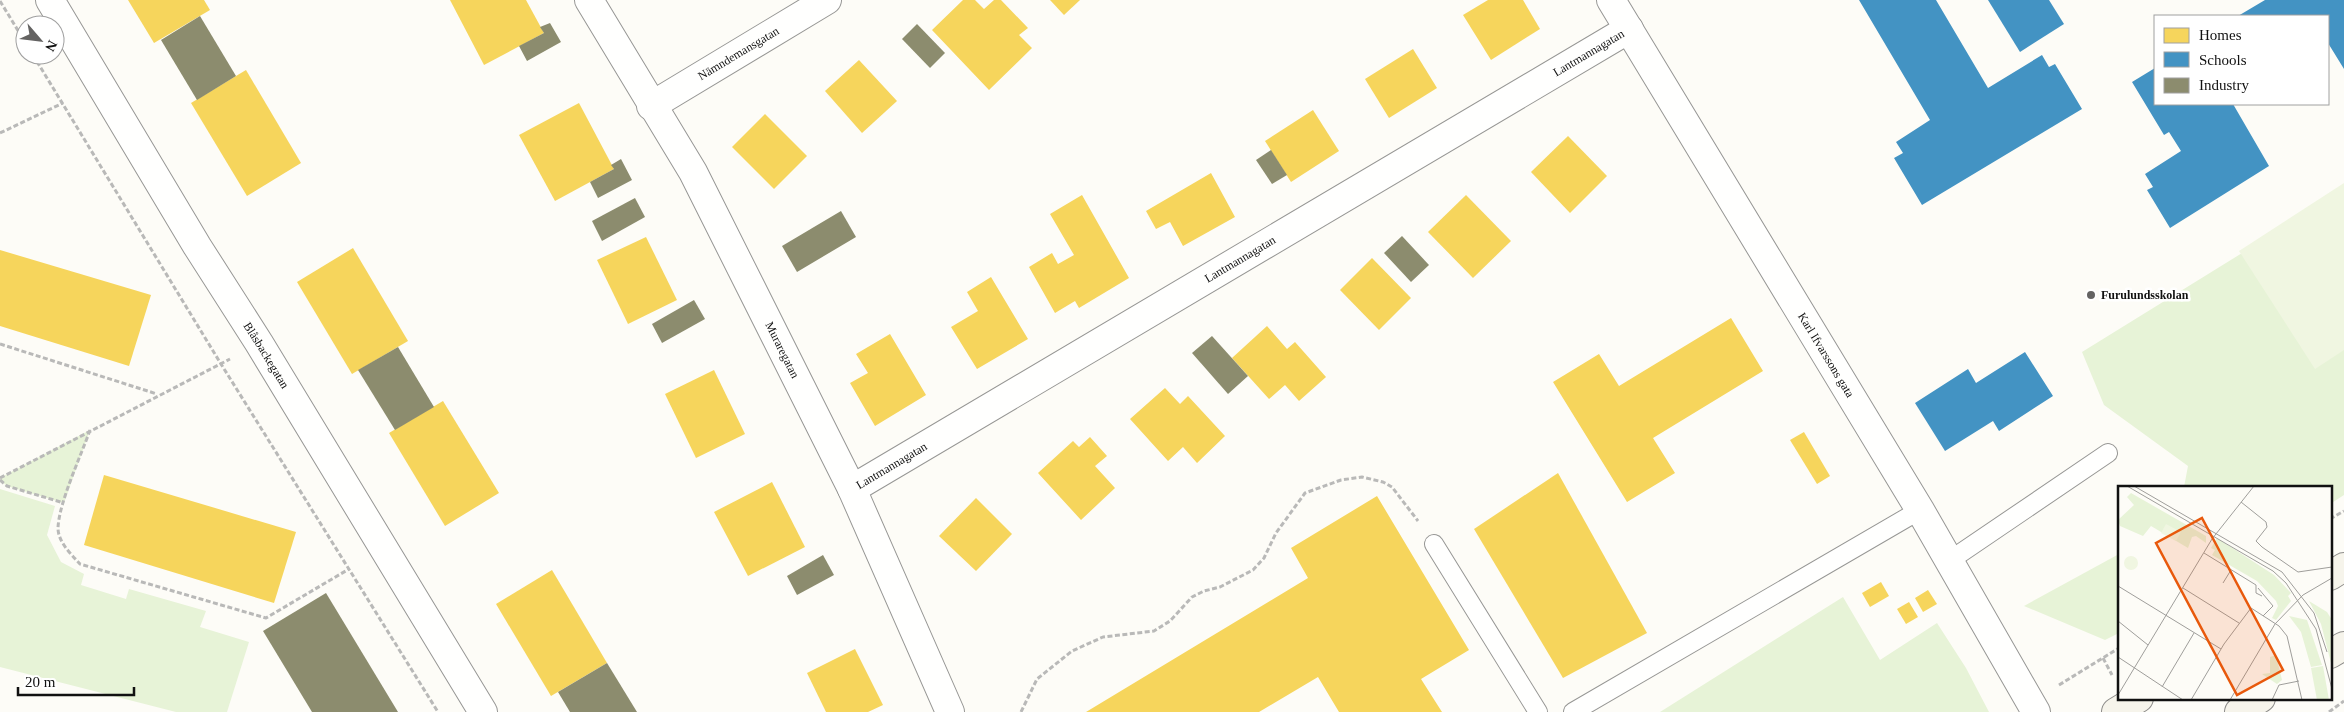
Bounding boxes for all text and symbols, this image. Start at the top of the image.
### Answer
north arrow [15,15,65,65]
legend [2154,15,2329,105]
street label: Nämndemansgatan [695,24,781,83]
street label: Lantmannagatan [1551,27,1627,79]
text: Homes [2199,27,2242,43]
text: N [42,38,60,54]
text: Schools [2199,52,2247,68]
text: Industry [2199,77,2249,93]
street label: Lantmannagatan [1202,233,1278,286]
place label: Furulundsskolan [2101,288,2189,302]
marker: Furulundsskolan [2085,289,2097,301]
street label: Karl Ifvarssons gata [1795,310,1857,400]
street label: Muraregatan [762,319,802,380]
street label: Blåsbackegatan [241,320,292,391]
street label: Lantmannagatan [854,439,930,492]
inset map [2118,486,2332,700]
scale bar [18,664,134,696]
text: 20 m [25,674,56,690]

